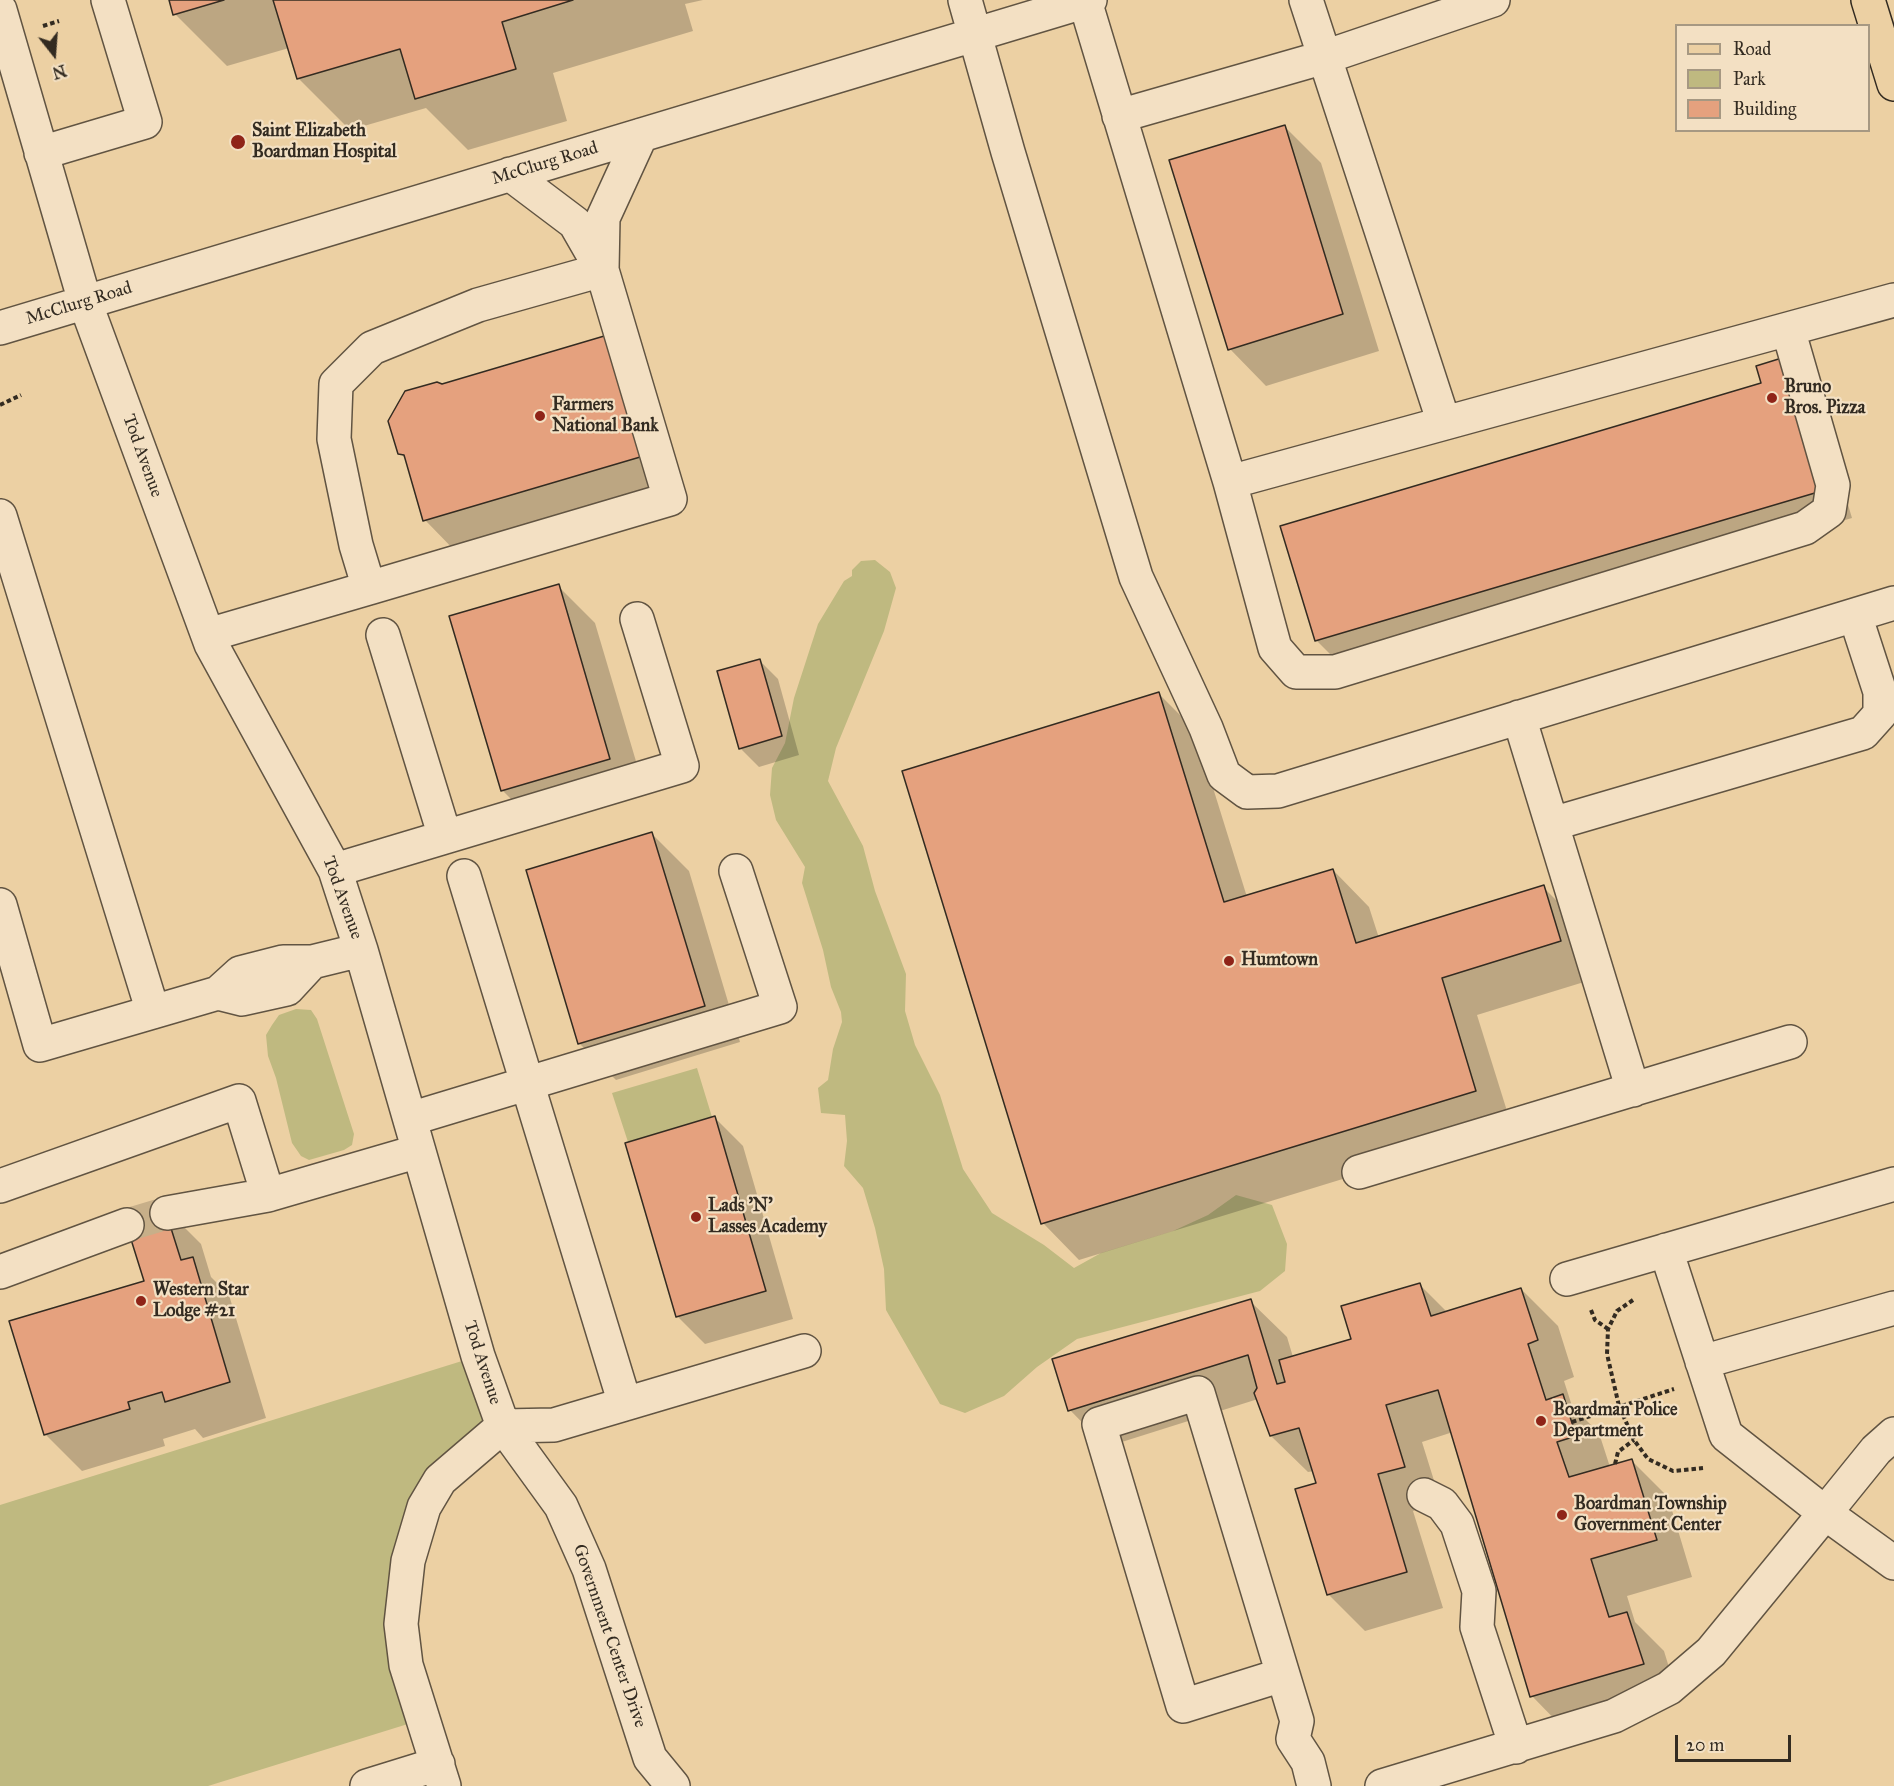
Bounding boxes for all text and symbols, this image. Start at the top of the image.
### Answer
north arrow [24,24,84,84]
legend [1675,24,1870,132]
text: Road [1733,38,1771,60]
text: N [50,61,69,83]
text: Park [1733,68,1766,90]
text: Building [1733,98,1796,120]
place label: Saint Elizabeth Boardman Hospital [252,121,397,164]
marker: Saint Elizabeth Boardman Hospital [229,133,247,151]
street label: McClurg Road [489,138,601,190]
street label: McClurg Road [23,278,135,330]
place label: Bruno Bros. Pizza [1784,377,1865,420]
marker: Bruno Bros. Pizza [1765,391,1779,405]
place label: Farmers National Bank [552,395,659,438]
marker: Farmers National Bank [533,409,547,423]
street label: Tod Avenue [117,411,167,501]
street label: Tod Avenue [317,853,367,943]
place label: Humtown [1241,950,1318,972]
marker: Humtown [1222,954,1236,968]
place label: Lads 'N' Lasses Academy [708,1196,827,1238]
marker: Lads 'N' Lasses Academy [689,1210,703,1224]
place label: Western Star Lodge #21 [153,1280,249,1322]
marker: Western Star Lodge #21 [134,1294,148,1308]
street label: Tod Avenue [458,1318,506,1408]
place label: Boardman Police Department [1553,1400,1678,1442]
marker: Boardman Police Department [1534,1414,1548,1428]
place label: Boardman Township Government Center [1574,1494,1727,1537]
marker: Boardman Township Government Center [1555,1508,1569,1522]
street label: Government Center Drive [567,1541,651,1731]
scale bar [1678,1723,1794,1761]
text: 20 m [1686,1734,1724,1756]

